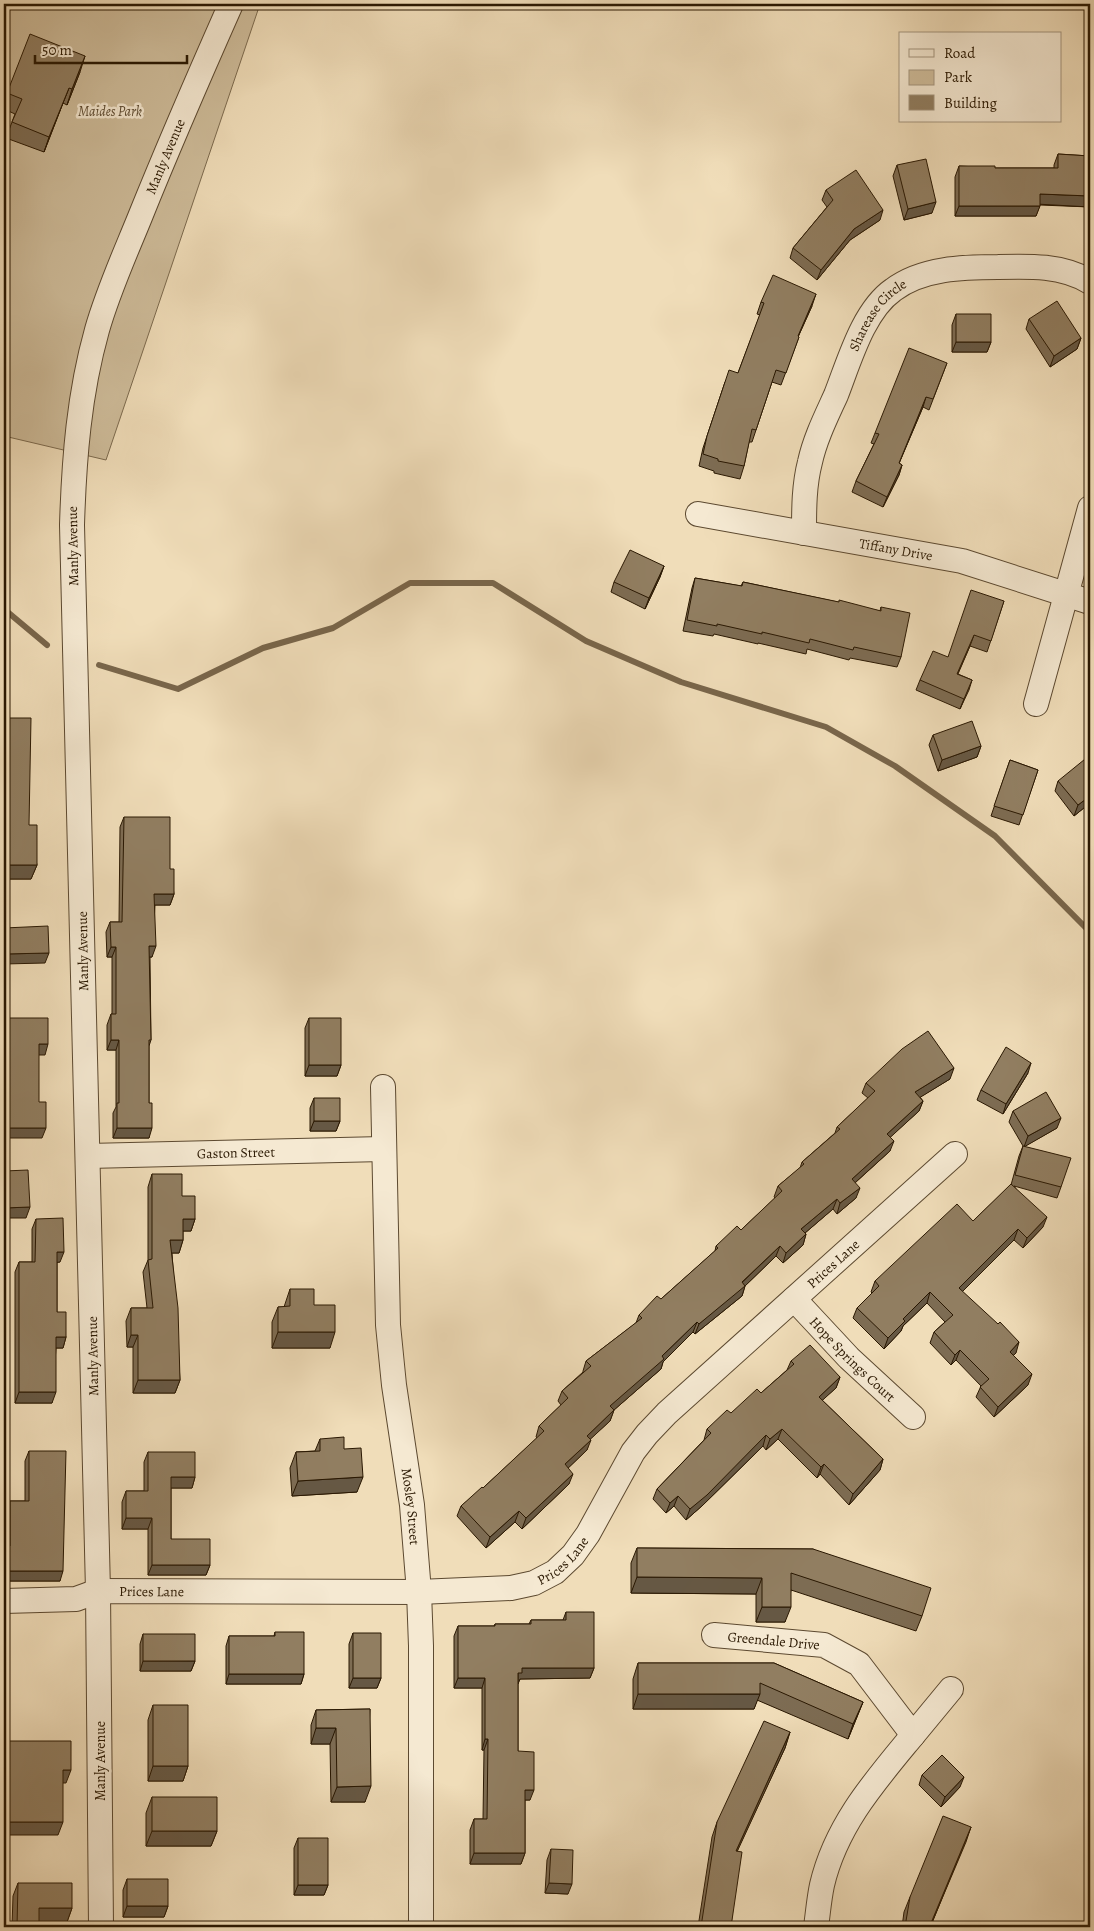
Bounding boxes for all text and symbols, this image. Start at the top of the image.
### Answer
scale bar [35,32,188,64]
legend [899,32,1062,122]
text: 50 m [42,40,72,60]
text: Road [944,43,976,63]
text: Park [944,67,973,87]
text: Building [944,93,997,113]
park label: Maides Park [78,102,142,121]
street label: Manly Avenue [141,116,189,197]
street label: Sharease Circle [844,274,910,354]
street label: Manly Avenue [63,506,83,586]
street label: Tiffany Drive [858,533,934,565]
street label: Manly Avenue [73,911,93,991]
street label: Gaston Street [197,1142,276,1163]
street label: Prices Lane [803,1235,864,1292]
street label: Hope Springs Court [805,1312,900,1406]
street label: Manly Avenue [83,1316,103,1396]
street label: Mosley Street [397,1467,425,1546]
street label: Prices Lane [534,1532,593,1589]
street label: Prices Lane [119,1582,184,1601]
street label: Greendale Drive [727,1627,821,1654]
street label: Manly Avenue [91,1721,110,1801]

